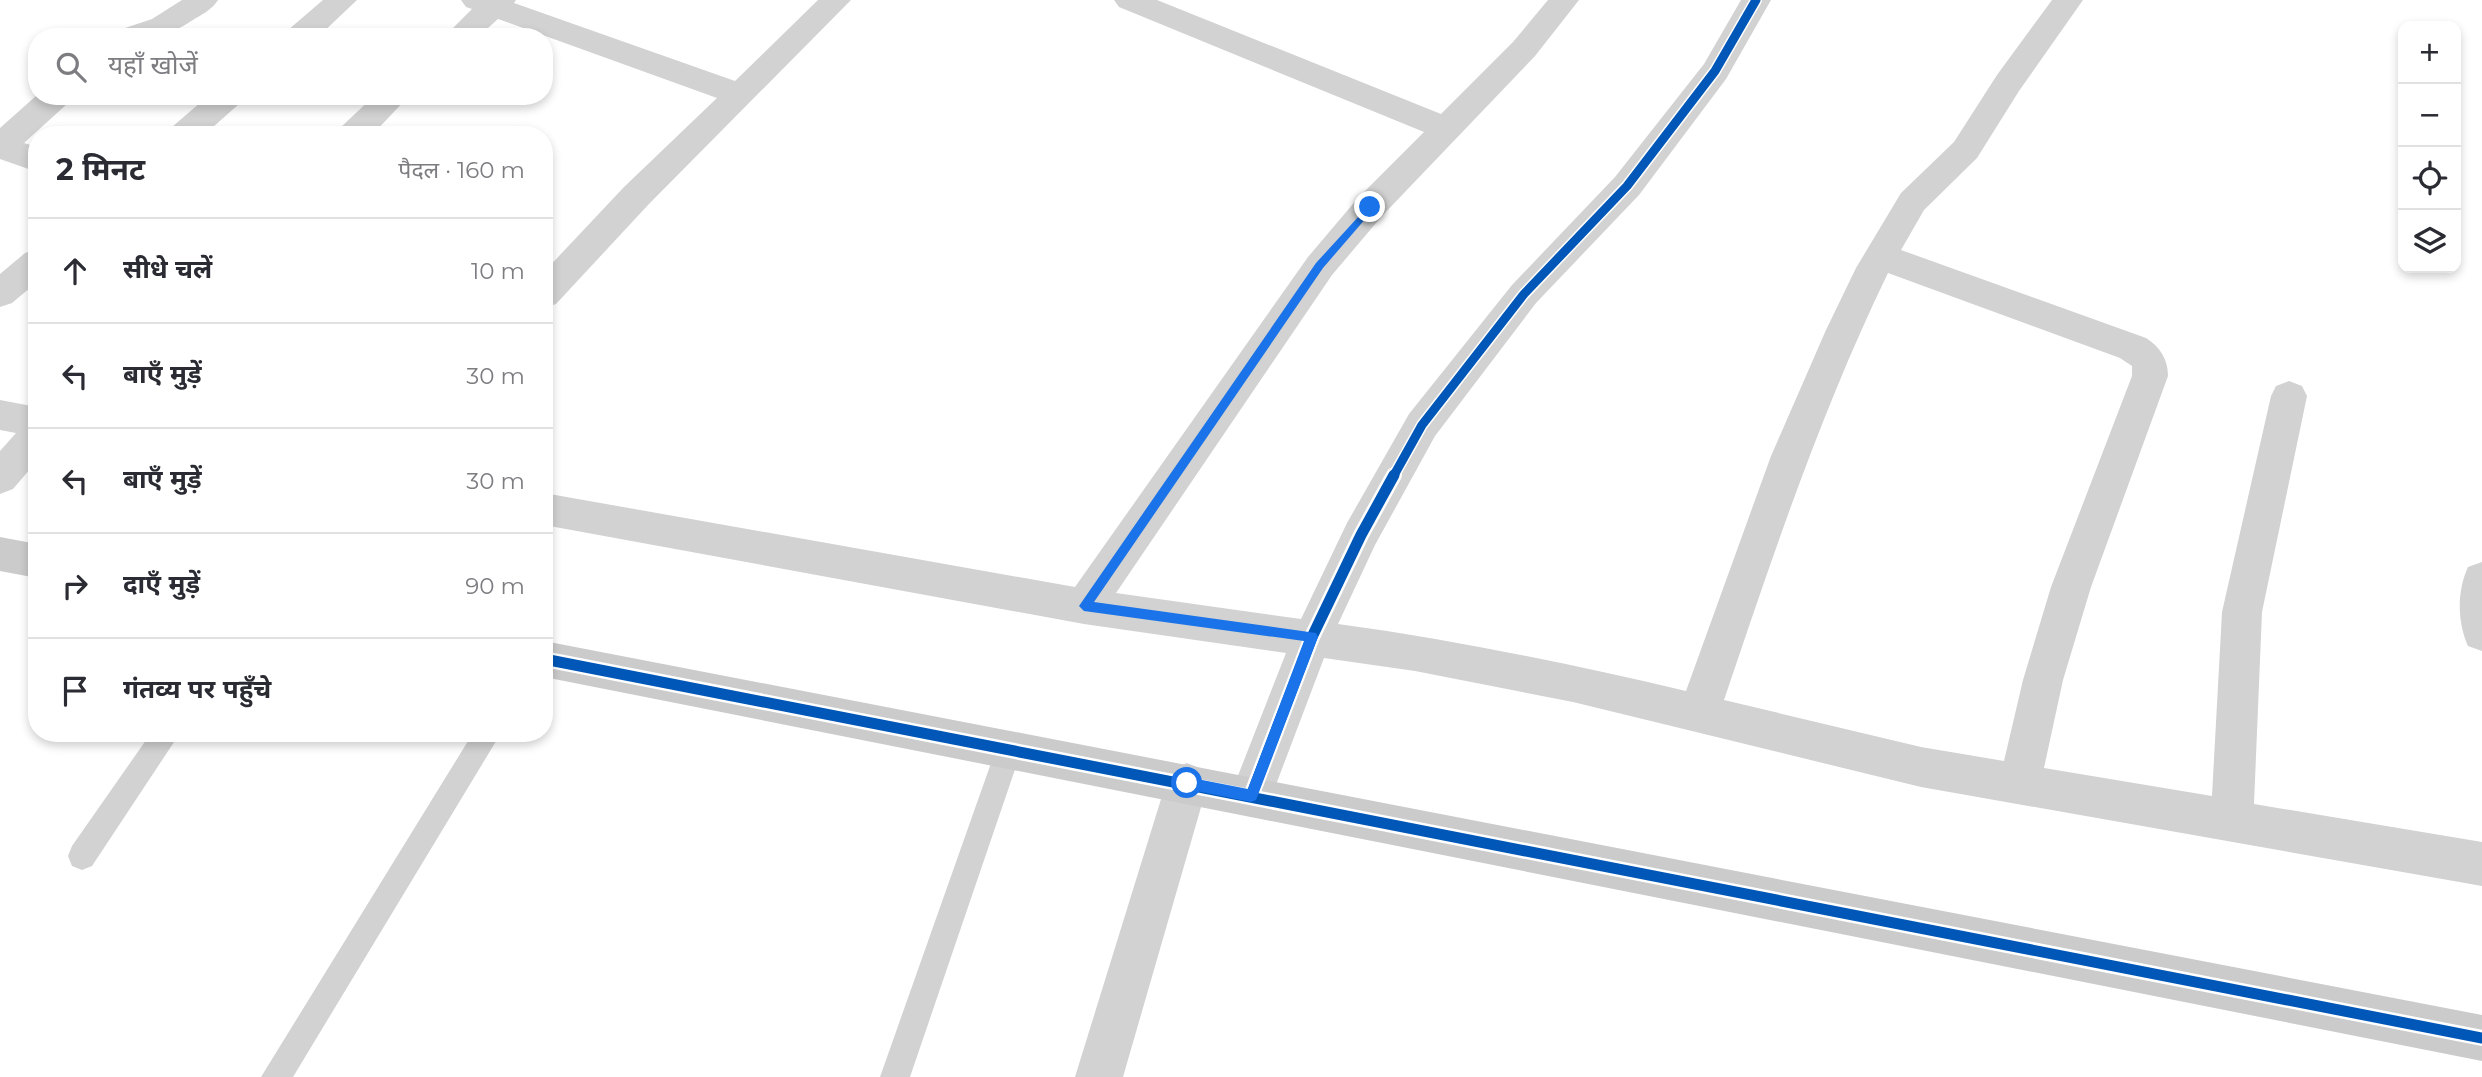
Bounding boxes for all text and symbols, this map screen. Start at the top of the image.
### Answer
map controls [2398,21,2461,273]
button: + [2398,21,2461,84]
search box [28,28,553,105]
icon: search [52,48,90,86]
text: यहाँ खोजें [108,49,198,81]
button: − [2398,84,2461,147]
button: locate [2398,147,2461,210]
text: 2 मिनट [56,151,145,188]
text: पैदल · 160 m [398,156,525,184]
route end [1354,191,1385,222]
button: layers [2398,210,2461,273]
icon: ahead [56,252,94,290]
text: सीधे चलें [123,253,212,285]
text: 10 m [471,257,525,285]
icon: left [56,357,94,395]
text: बाएँ मुड़ें [123,358,202,390]
text: 30 m [466,362,525,390]
icon: left [56,462,94,500]
text: बाएँ मुड़ें [123,463,202,495]
text: 30 m [466,467,525,495]
icon: right [56,567,94,605]
text: दाएँ मुड़ें [123,568,200,600]
text: 90 m [465,572,525,600]
icon: arrive [56,672,94,710]
text: गंतव्य पर पहुँचे [123,673,271,705]
route start [1171,767,1202,798]

